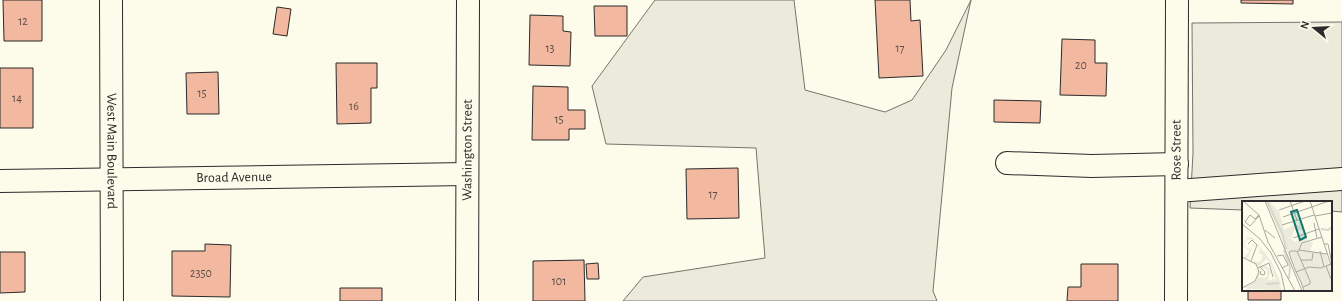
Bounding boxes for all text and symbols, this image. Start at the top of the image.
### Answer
north arrow [1294,8,1334,48]
house number: 12 [18,15,28,27]
text: N [1299,20,1311,30]
house number: 13 [545,42,555,54]
house number: 17 [895,42,905,54]
house number: 20 [1075,59,1087,71]
house number: 15 [197,87,207,99]
house number: 14 [12,92,22,104]
street label: West Main Boulevard [104,93,119,209]
street label: Washington Street [460,99,475,201]
house number: 16 [349,100,359,112]
house number: 15 [554,113,564,125]
street label: Rose Street [1169,119,1184,181]
street label: Broad Avenue [196,170,272,185]
house number: 17 [708,188,718,200]
inset map [1242,201,1332,291]
house number: 2350 [190,267,212,279]
house number: 101 [552,275,566,287]

